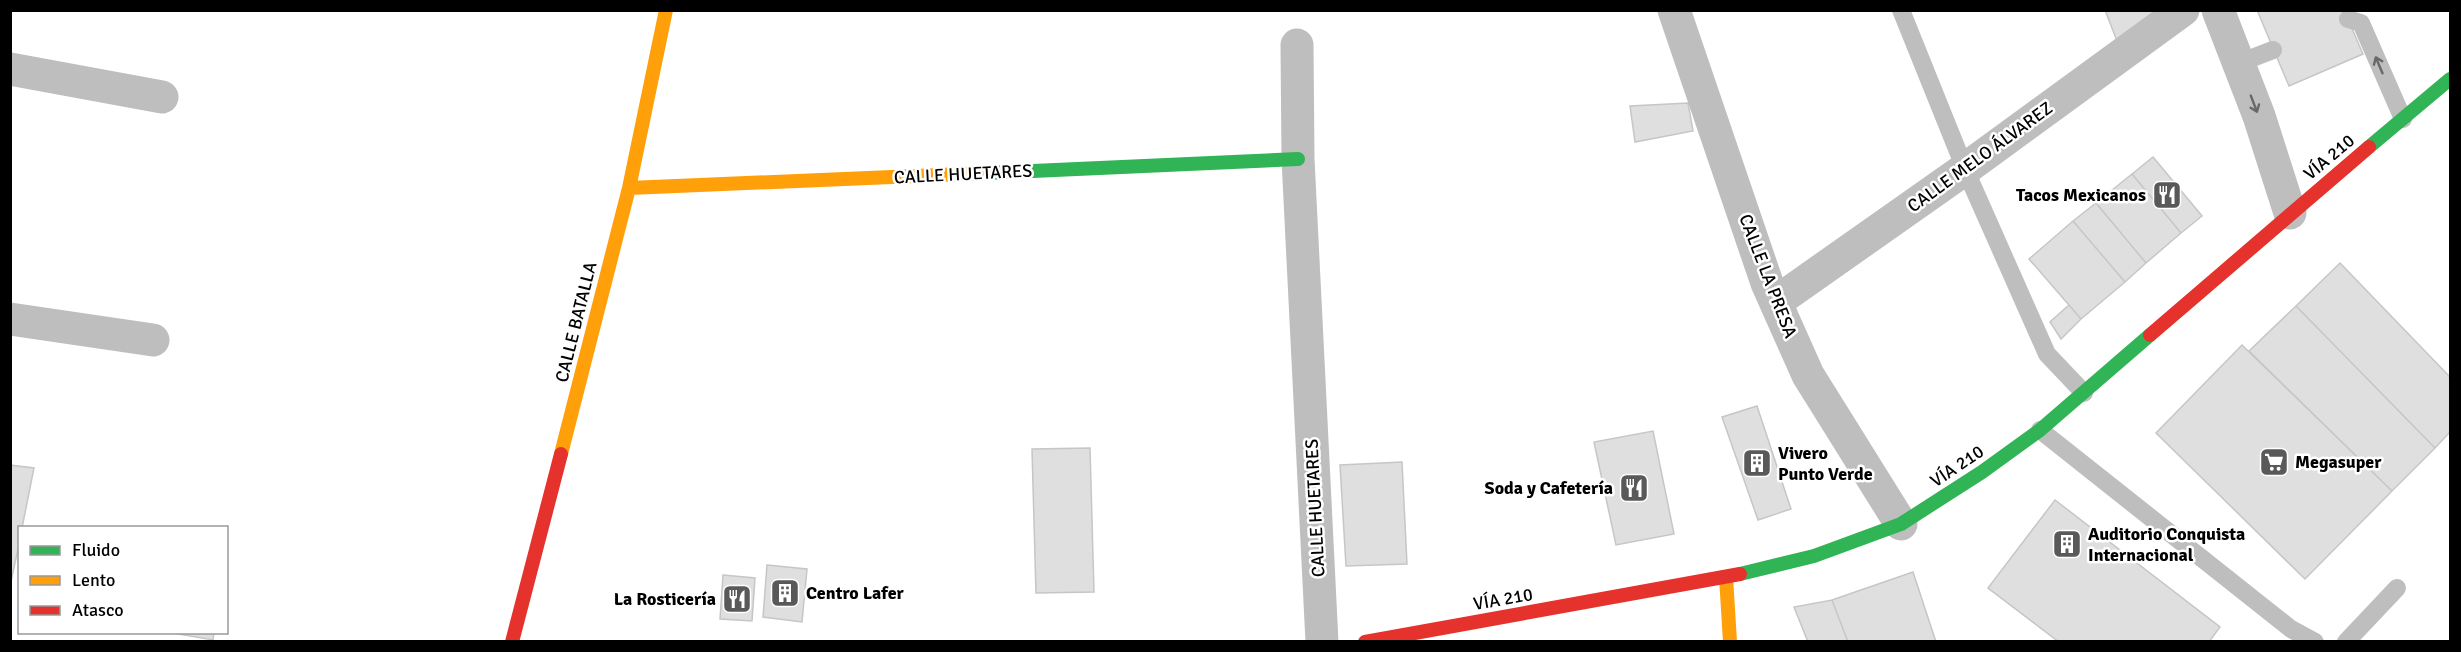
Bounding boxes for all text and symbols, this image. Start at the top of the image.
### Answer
one-way arrow [2373,57,2385,75]
one-way arrow [2250,94,2261,113]
street label: CALLE MELO ÁLVAREZ [1903,97,2057,217]
street label: VÍA 210 [2299,129,2359,185]
street label: CALLE HUETARES [893,159,1033,189]
restaurant icon: Tacos Mexicanos [2151,179,2183,211]
place label: Tacos Mexicanos [2016,184,2146,206]
street label: CALLE LA PRESA [1734,211,1802,341]
street label: CALLE BATALLA [550,259,602,385]
street label: CALLE HUETARES [1300,438,1330,578]
street label: VÍA 210 [1926,440,1988,492]
place label: Vivero Punto Verde [1778,442,1873,485]
supermarket icon: Megasuper [2258,446,2290,478]
building icon: Vivero Punto Verde [1741,447,1773,479]
place label: Megasuper [2295,451,2382,473]
restaurant icon: Soda y Cafetería [1618,472,1650,504]
place label: Soda y Cafetería [1485,477,1613,499]
place label: Auditorio Conquista Internacional [2088,523,2245,566]
legend [18,526,228,634]
building icon: Auditorio Conquista Internacional [2051,528,2083,560]
text: Fluido [72,539,120,561]
text: Lento [72,569,115,591]
building icon: Centro Lafer [769,577,801,609]
place label: Centro Lafer [806,582,905,604]
restaurant icon: La Rosticería [721,583,753,615]
street label: VÍA 210 [1472,583,1534,615]
place label: La Rosticería [614,588,716,610]
text: Atasco [72,599,124,621]

